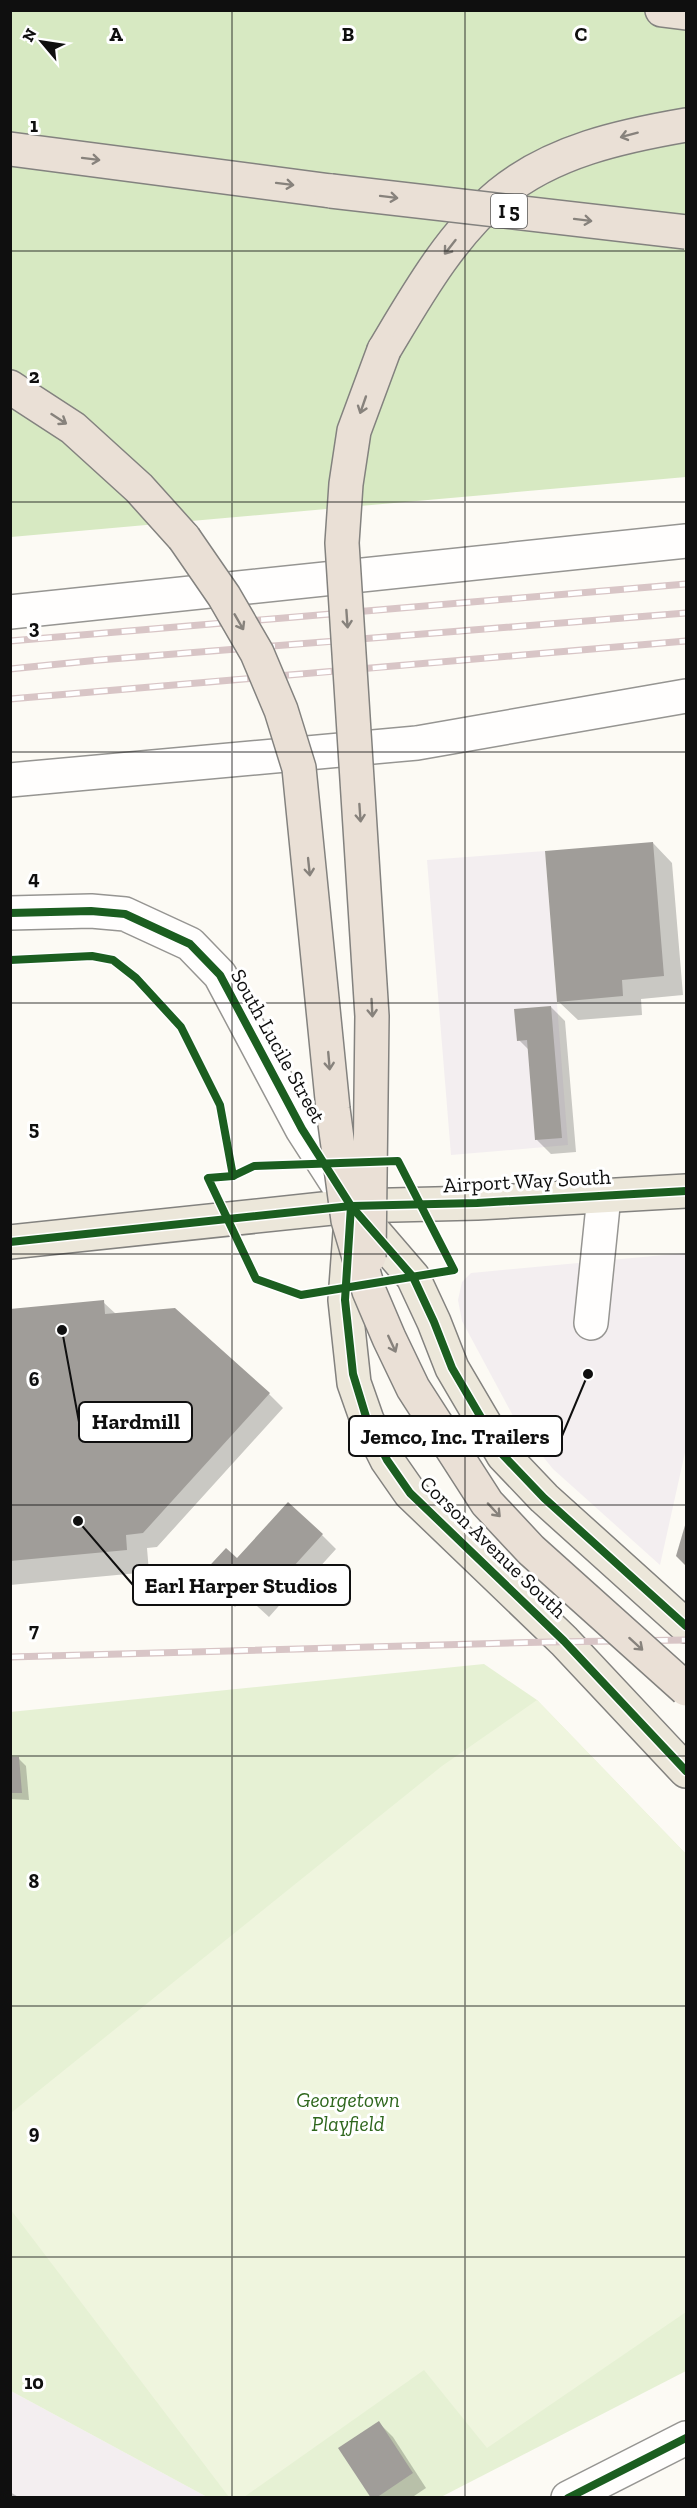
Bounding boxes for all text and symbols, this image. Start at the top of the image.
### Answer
north arrow [12,12,72,72]
text: A [109,22,123,46]
text: B [342,22,354,46]
text: C [575,22,588,46]
text: N [18,25,41,45]
text: 1 [30,113,38,137]
one-way arrow [620,130,639,142]
one-way arrow [81,154,101,165]
one-way arrow [274,179,294,190]
one-way arrow [379,192,399,203]
road number: I 5 [491,194,527,228]
one-way arrow [573,215,592,226]
one-way arrow [444,239,456,255]
text: 2 [29,364,40,388]
one-way arrow [357,395,368,414]
one-way arrow [51,413,67,425]
one-way arrow [342,608,353,628]
one-way arrow [233,613,245,630]
text: 3 [29,615,40,639]
one-way arrow [354,803,365,823]
one-way arrow [304,857,315,877]
text: 4 [28,866,40,890]
street label: South Lucile Street [226,964,331,1127]
one-way arrow [366,998,377,1018]
one-way arrow [324,1051,335,1071]
text: 5 [29,1116,39,1140]
street label: Airport Way South [442,1164,612,1197]
one-way arrow [387,1335,399,1353]
text: 6 [29,1367,40,1391]
callout: Hardmill [79,1402,192,1442]
text: Hardmill [92,1408,180,1435]
callout: Jemco, Inc. Trailers [349,1416,562,1456]
text: Jemco, Inc. Trailers [360,1423,550,1450]
street label: Corson Avenue South [415,1470,572,1623]
one-way arrow [486,1503,501,1518]
callout: Earl Harper Studios [133,1565,350,1605]
text: Earl Harper Studios [145,1572,337,1599]
text: 7 [29,1618,39,1642]
one-way arrow [628,1637,643,1651]
text: 8 [29,1869,40,1893]
park label: Georgetown Playfield [296,2087,400,2136]
text: 9 [29,2120,40,2144]
text: 10 [24,2370,44,2394]

